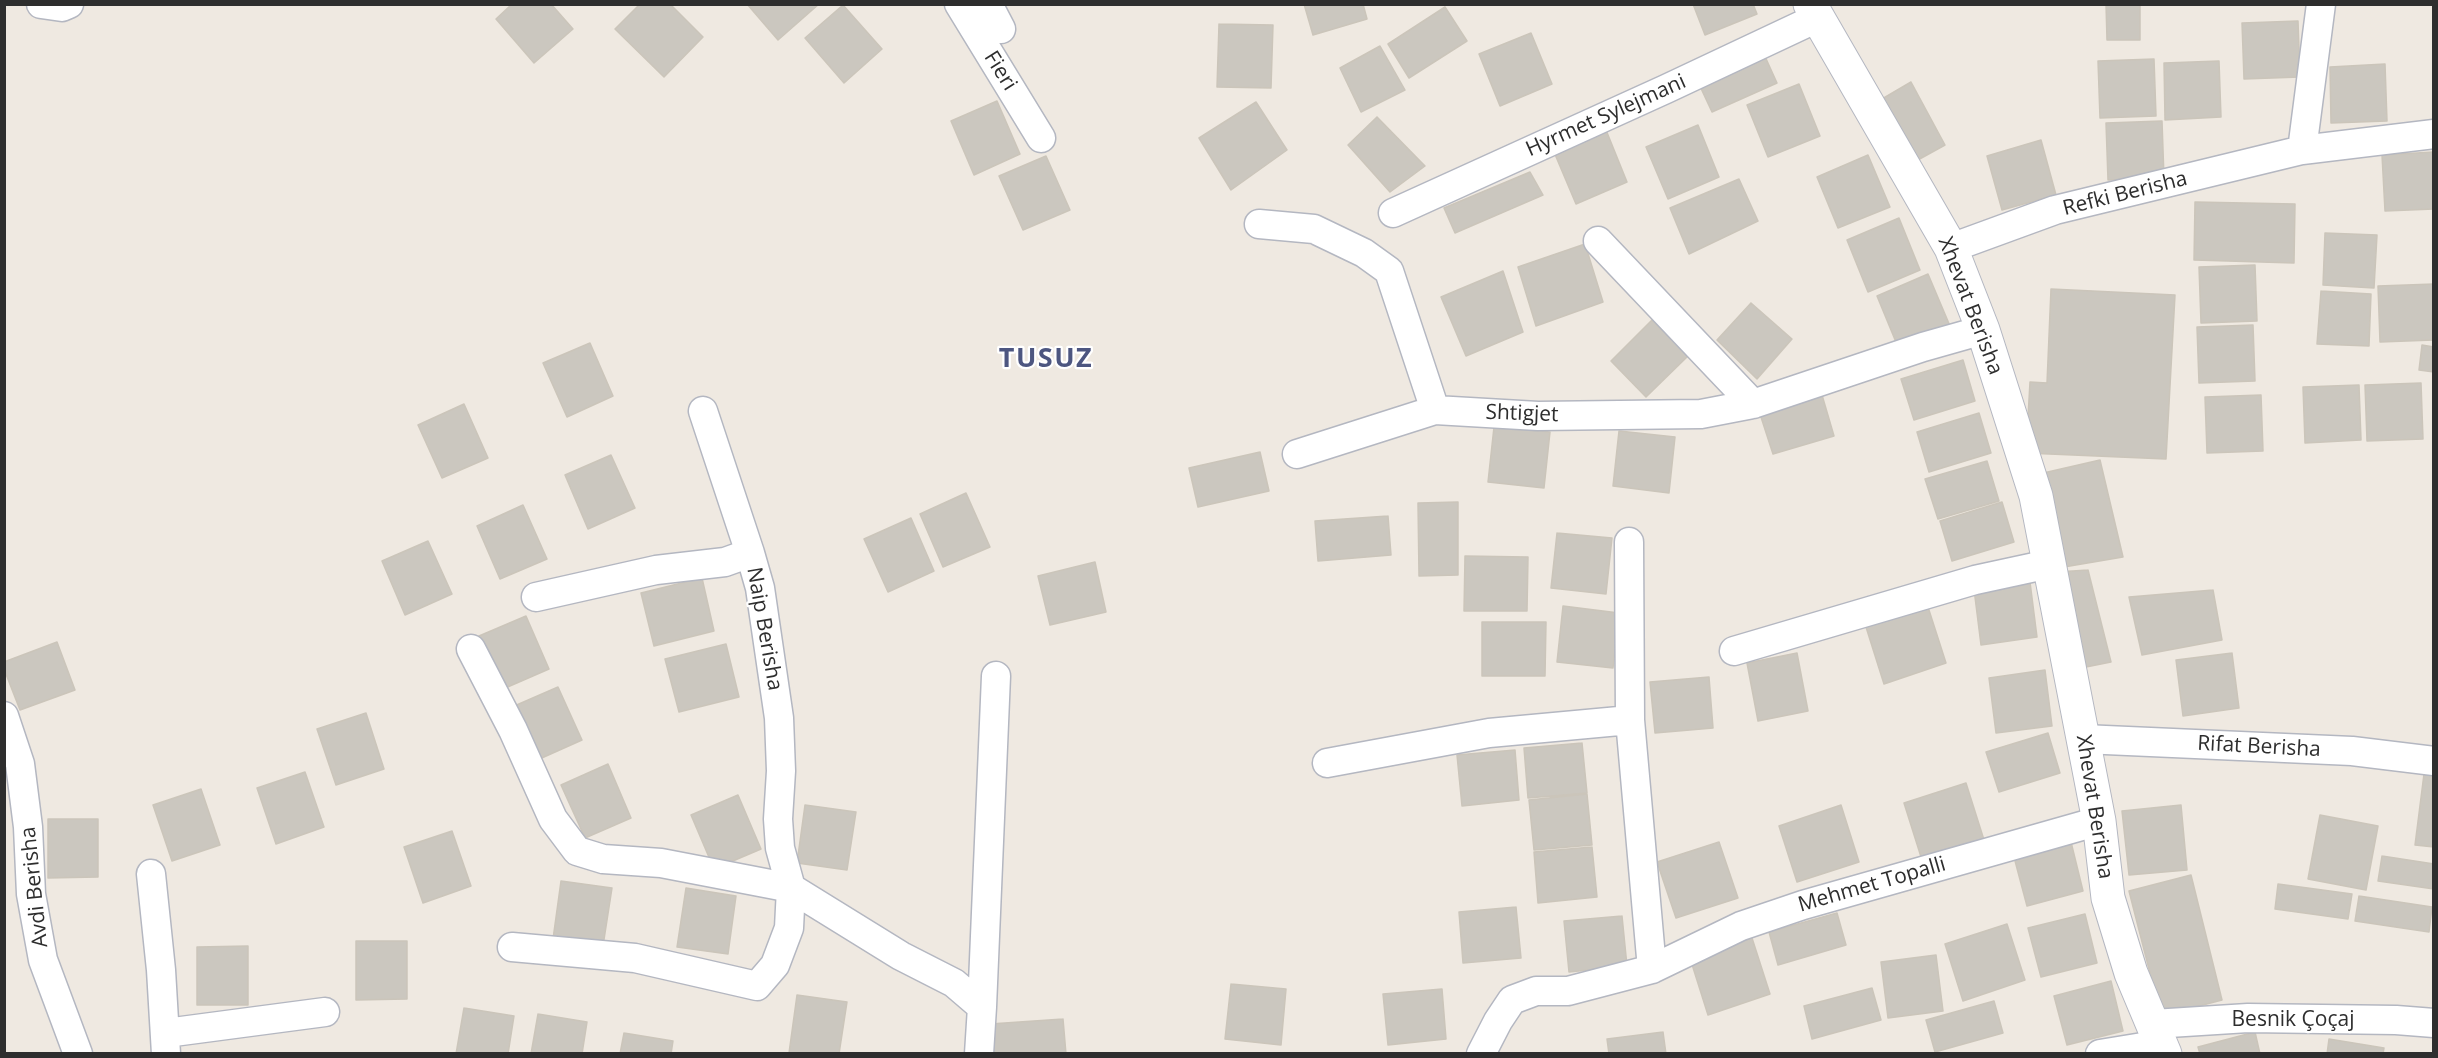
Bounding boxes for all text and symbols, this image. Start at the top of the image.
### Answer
street label: Fieri [978,47,1022,95]
street label: Hyrmet Sylejmani [1522,69,1690,163]
street label: Refki Berisha [2060,166,2190,222]
street label: Xhevat Berisha [1932,233,2008,379]
district label: TUSUZ [999,343,1093,375]
street label: Shtigjet [1485,400,1559,428]
street label: Naip Berisha [741,565,787,693]
street label: Rifat Berisha [2197,731,2321,763]
street label: Xhevat Berisha [2070,733,2118,881]
street label: Avdi Berisha [16,825,54,949]
street label: Mehmet Topalli [1795,852,1949,918]
street label: Besnik Çoçaj [2232,1007,2354,1033]

